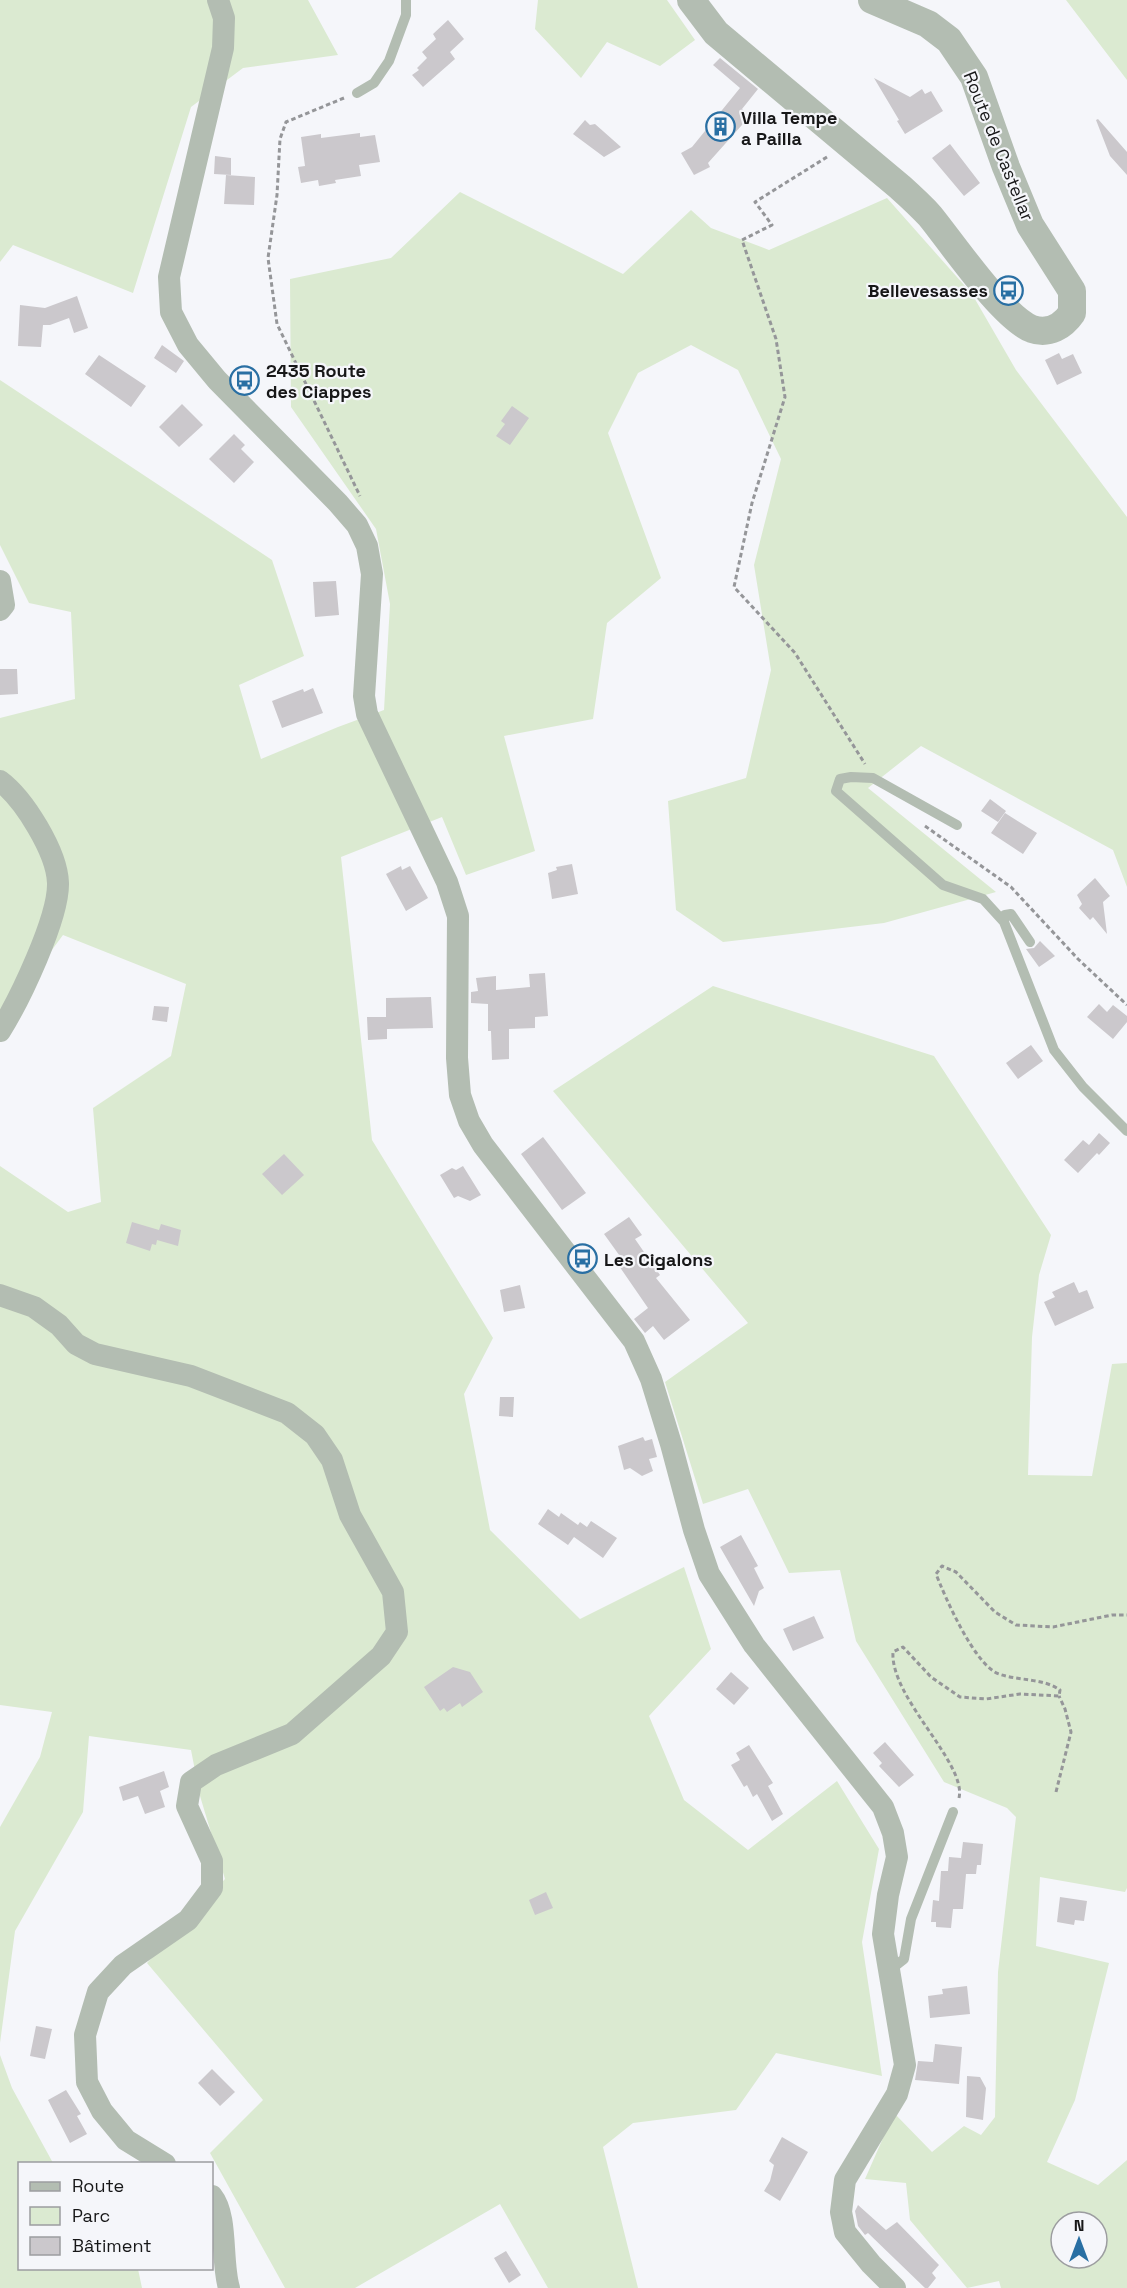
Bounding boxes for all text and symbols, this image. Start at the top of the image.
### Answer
street label: Route de Castellar [959,68,1040,224]
place label: Villa Tempe a Pailla [741,106,837,150]
building icon: Villa Tempe a Pailla [704,111,736,143]
bus stop icon: Bellevesasses [993,274,1025,306]
place label: Bellevesasses [868,279,988,302]
place label: 2435 Route des Ciappes [266,359,371,403]
bus stop icon: 2435 Route des Ciappes [229,364,261,396]
bus stop icon: Les Cigalons [567,1243,599,1275]
place label: Les Cigalons [604,1248,713,1271]
legend [18,2162,213,2270]
text: Route [72,2174,124,2197]
text: Parc [72,2204,110,2227]
north arrow [1049,2210,1109,2270]
text: N [1074,2215,1084,2236]
text: Bâtiment [72,2234,152,2257]

